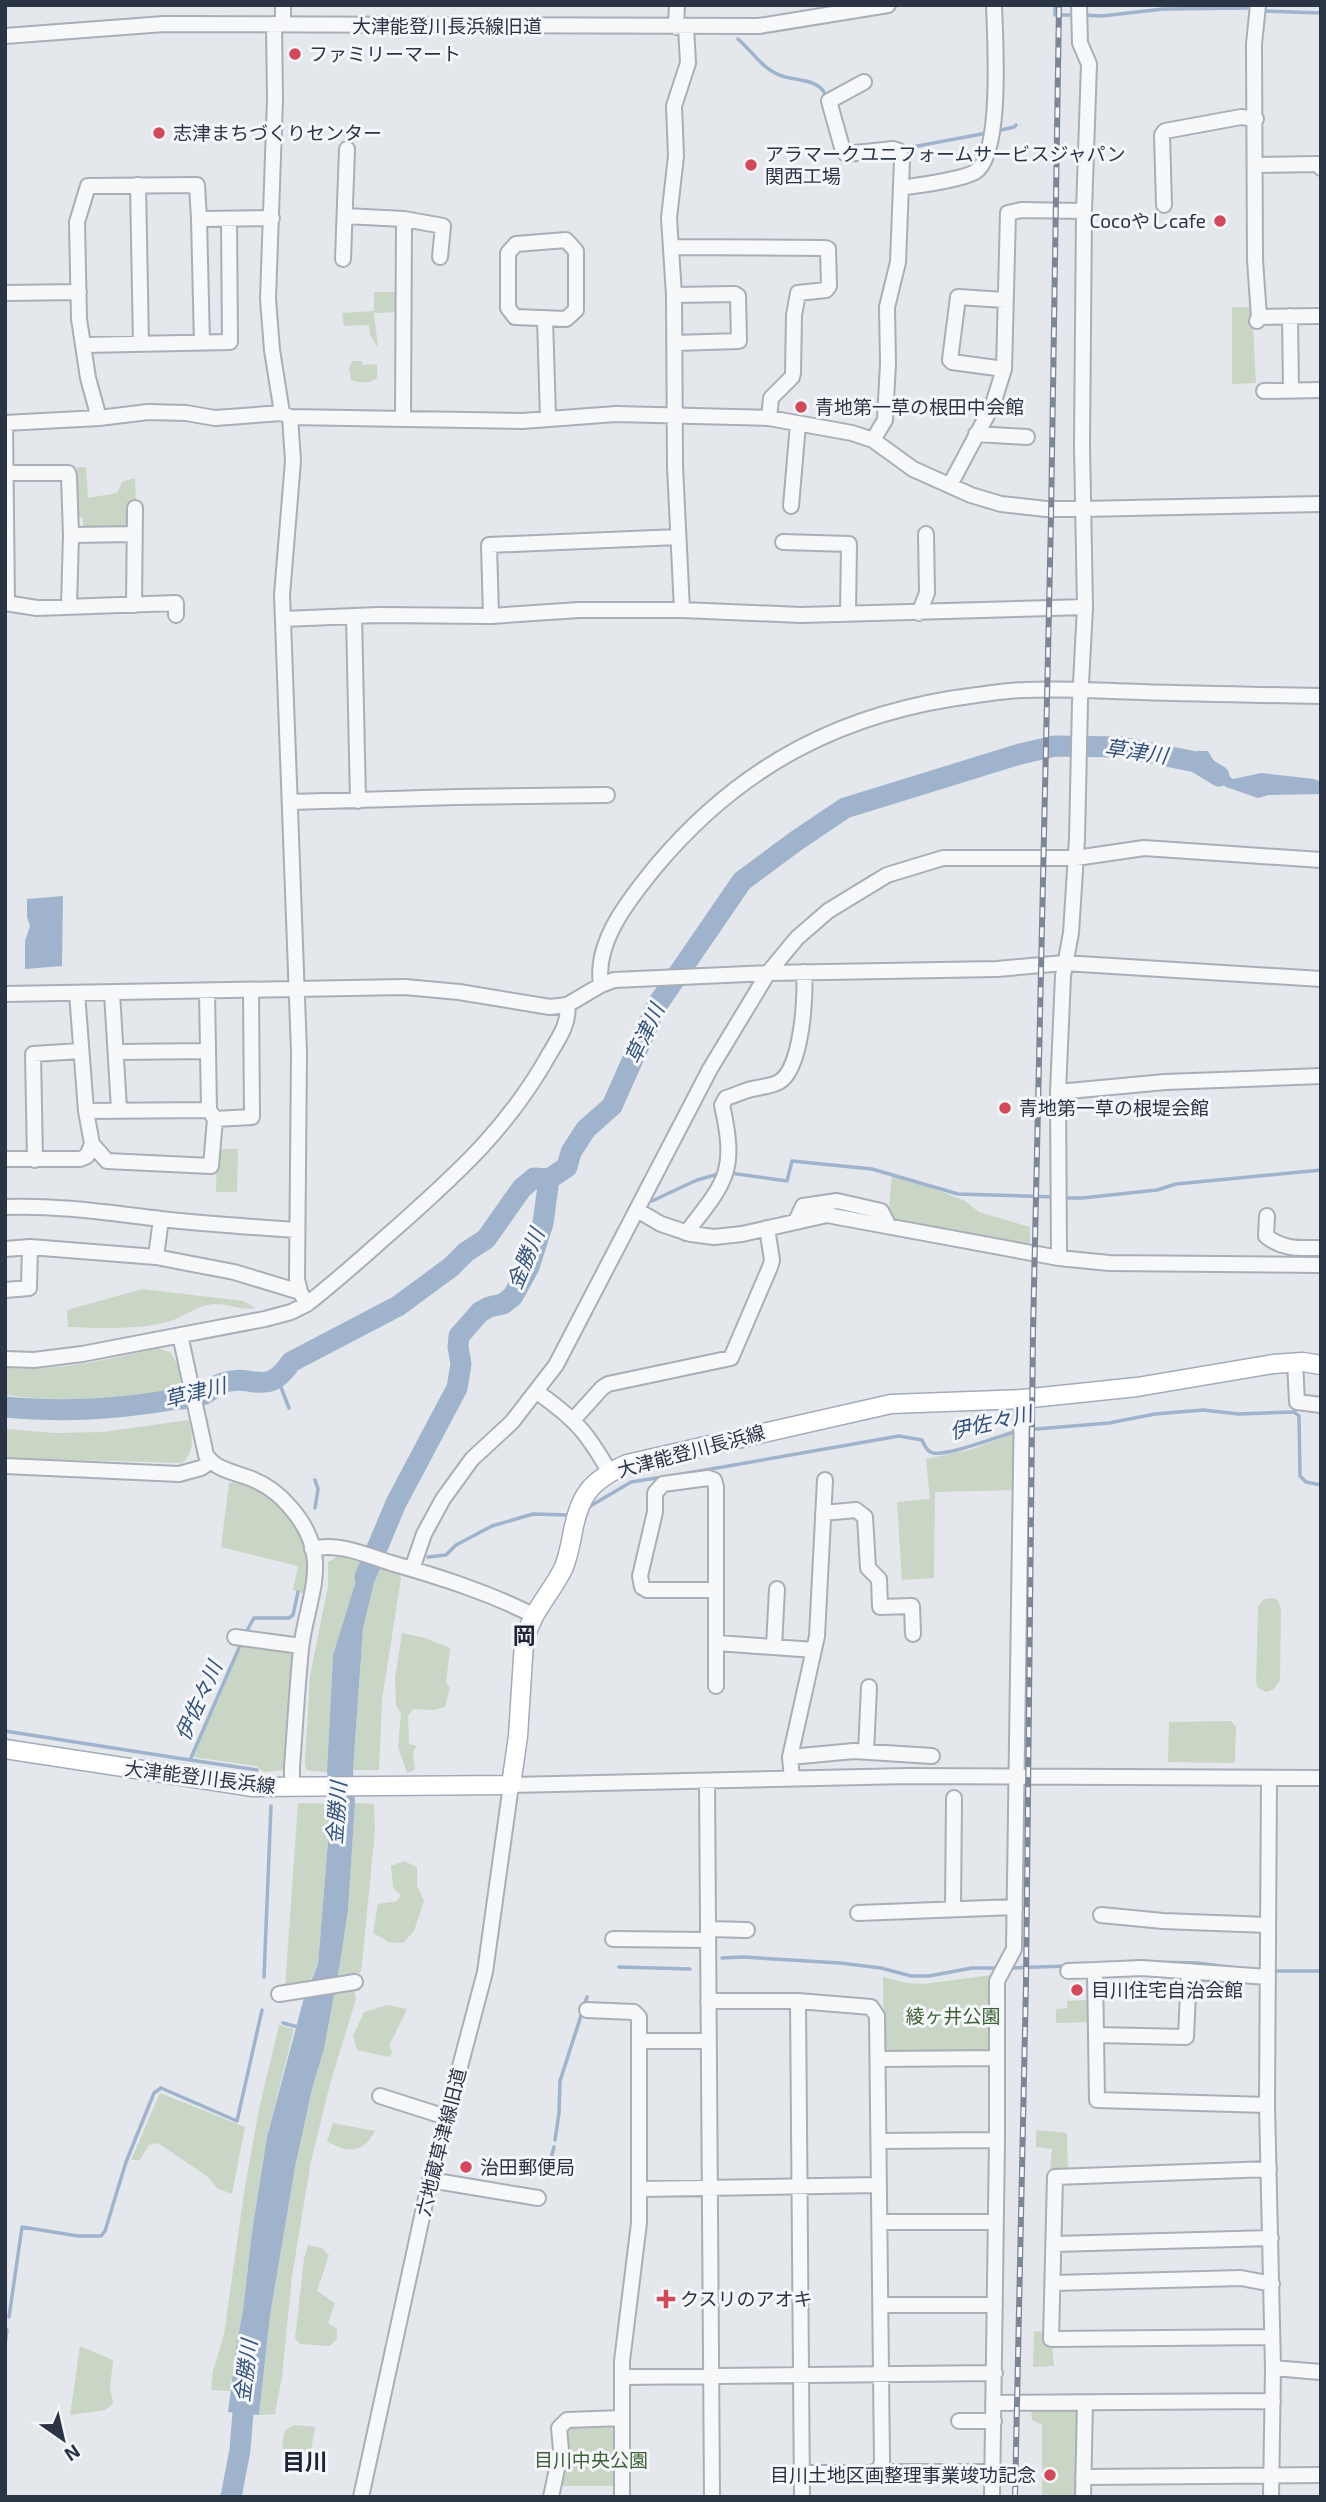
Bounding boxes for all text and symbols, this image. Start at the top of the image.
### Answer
street label: 大津能登川長浜線旧道 [352,14,542,37]
place label: ファミリーマート [309,42,461,65]
marker: ファミリーマート [287,46,303,62]
place label: 志津まちづくりセンター [173,121,382,144]
marker: 志津まちづくりセンター [151,125,167,141]
place label: アラマークユニフォームサービスジャパン 関西工場 [765,142,1125,187]
marker: アラマークユニフォームサービスジャパン 関西工場 [743,157,759,173]
place label: Cocoやしcafe [1089,209,1206,232]
marker: Cocoやしcafe [1212,213,1228,229]
place label: 青地第一草の根田中会館 [815,395,1024,418]
marker: 青地第一草の根田中会館 [793,399,809,415]
water label: 草津川 [1103,734,1171,768]
water label: 草津川 [619,998,669,1067]
place label: 青地第一草の根堤会館 [1019,1096,1209,1119]
marker: 青地第一草の根堤会館 [997,1100,1013,1116]
water label: 金勝川 [501,1223,549,1292]
water label: 草津川 [161,1371,230,1411]
water label: 伊佐々川 [947,1399,1036,1443]
street label: 大津能登川長浜線 [614,1420,767,1481]
district label: 岡 [513,1621,536,1649]
water label: 伊佐々川 [169,1655,227,1744]
street label: 大津能登川長浜線 [123,1756,277,1797]
water label: 金勝川 [321,1779,350,1845]
place label: 目川住宅自治会館 [1091,1978,1243,2001]
marker: 目川住宅自治会館 [1069,1982,1085,1998]
park label: 綾ヶ井公園 [905,2004,1001,2027]
street label: 六地蔵草津線旧道 [411,2065,470,2218]
place label: 治田郵便局 [480,2155,575,2178]
marker: 治田郵便局 [458,2159,474,2175]
place label: クスリのアオキ [680,2287,812,2310]
marker: クスリのアオキ [658,2291,674,2307]
water label: 金勝川 [228,2336,261,2404]
north arrow [28,2404,98,2474]
text: N [61,2440,85,2467]
district label: 目川 [282,2447,328,2475]
park label: 目川中央公園 [534,2448,648,2471]
place label: 目川土地区画整理事業竣功記念 [770,2463,1036,2486]
marker: 目川土地区画整理事業竣功記念 [1042,2467,1058,2483]

